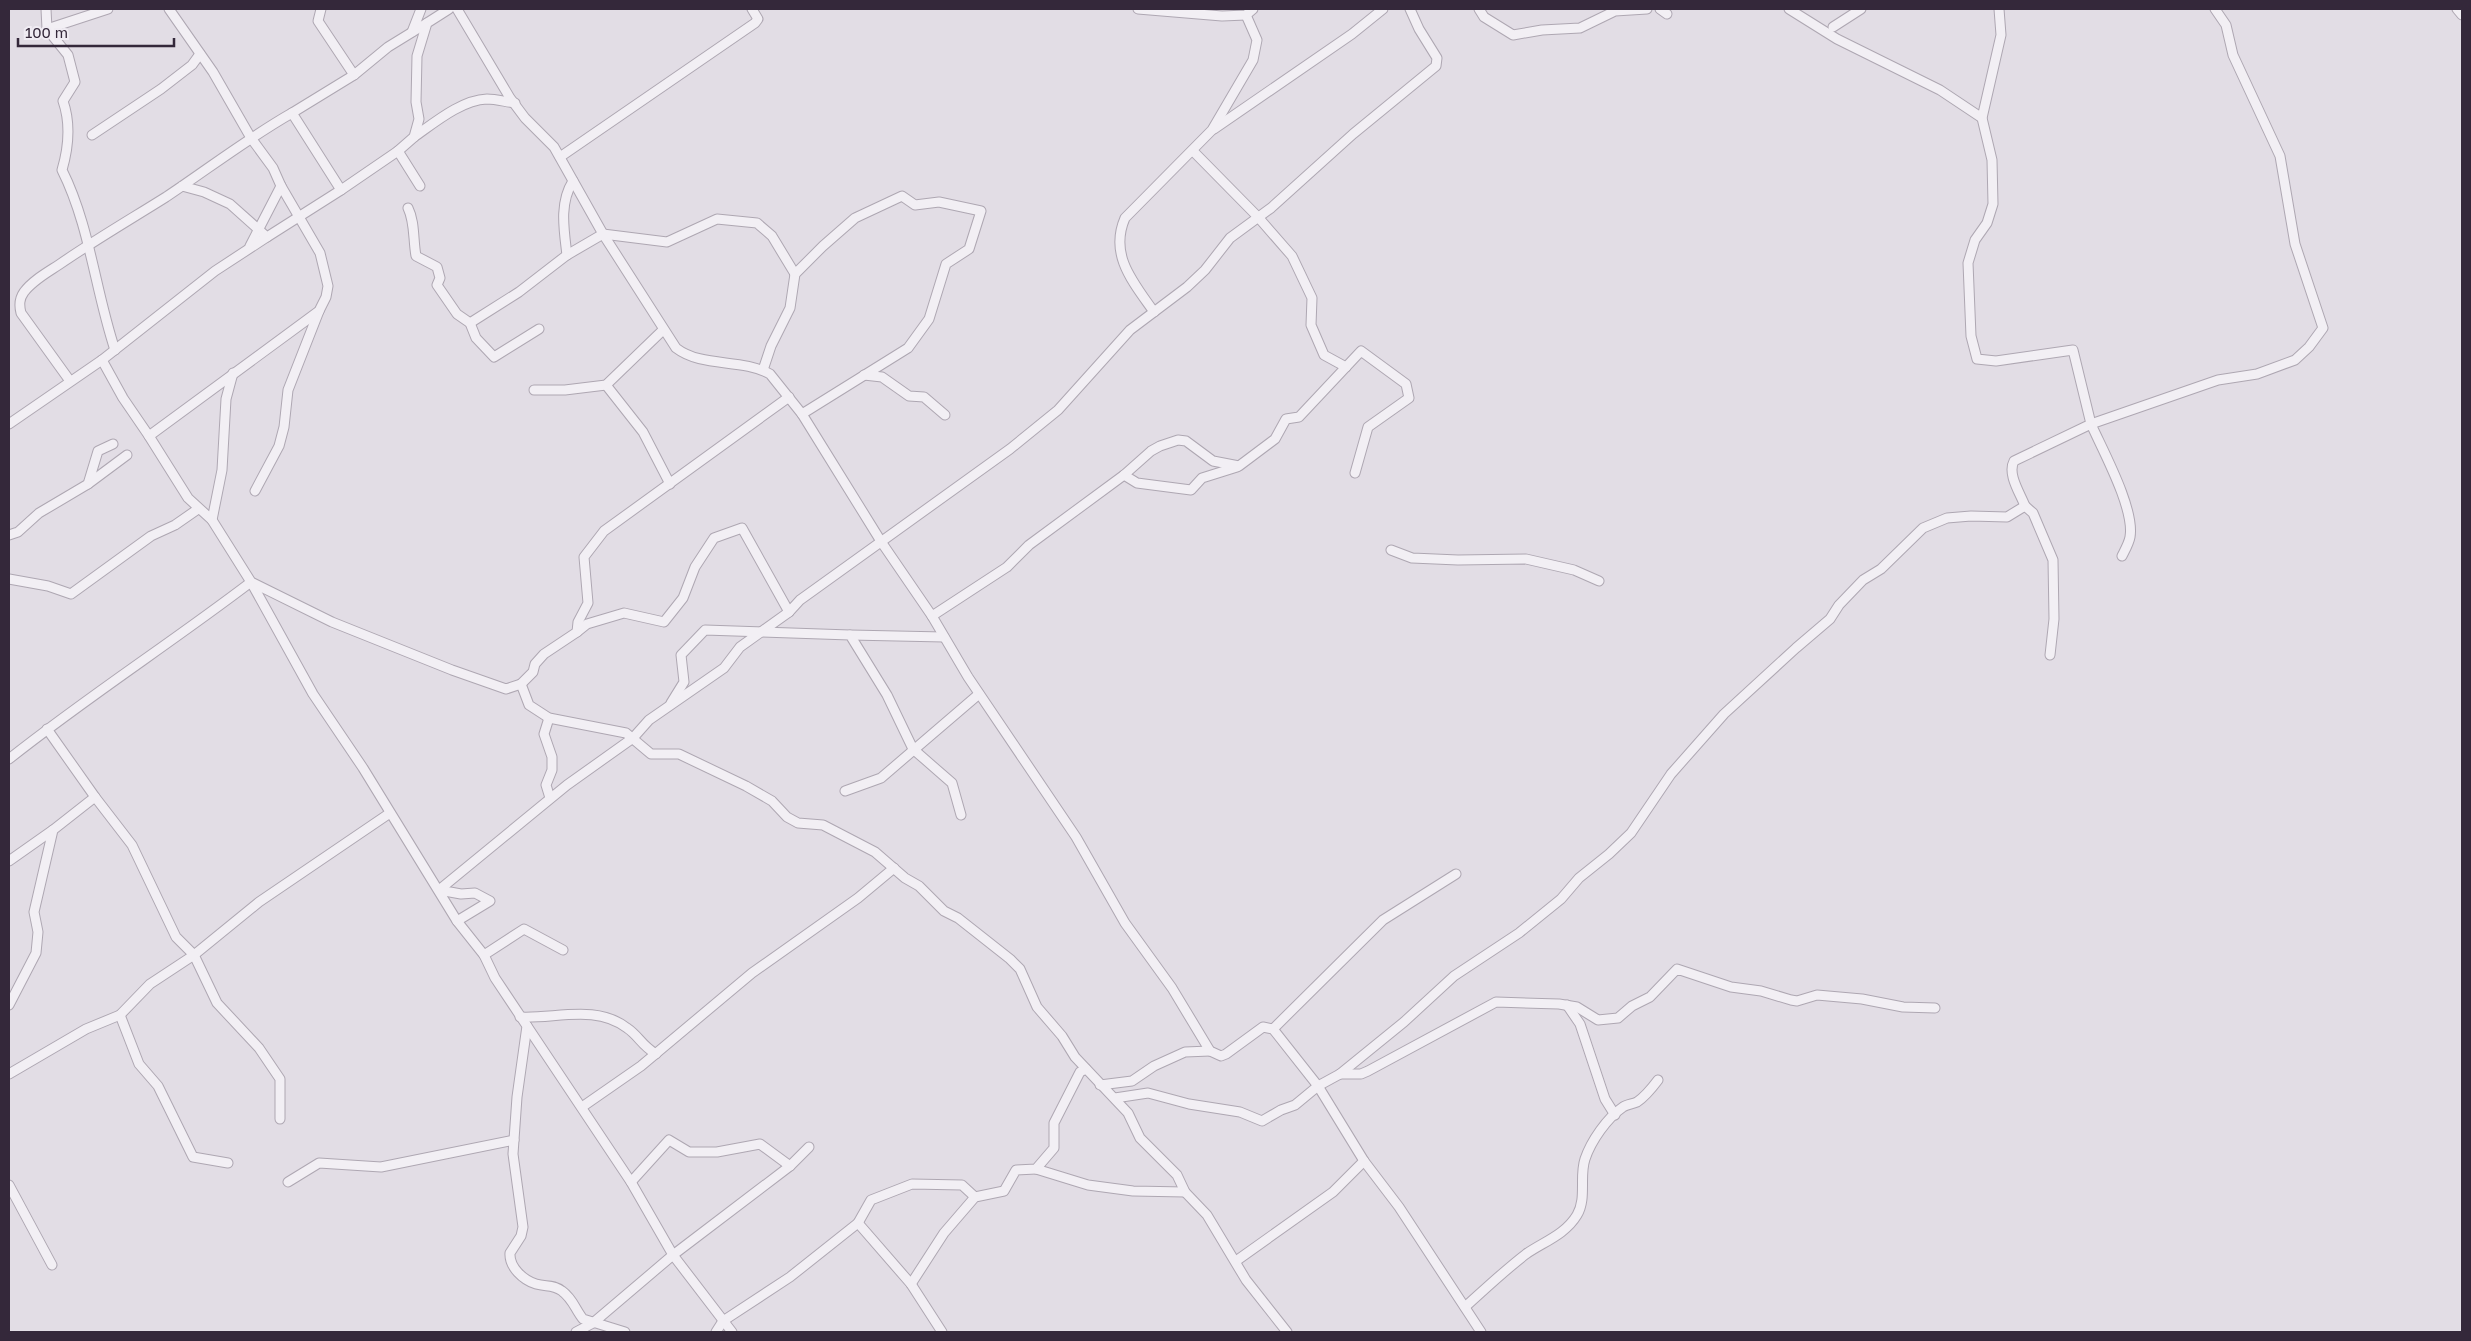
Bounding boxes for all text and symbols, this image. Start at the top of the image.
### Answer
scale bar [18,15,174,47]
text: 100 m [25,23,68,41]

